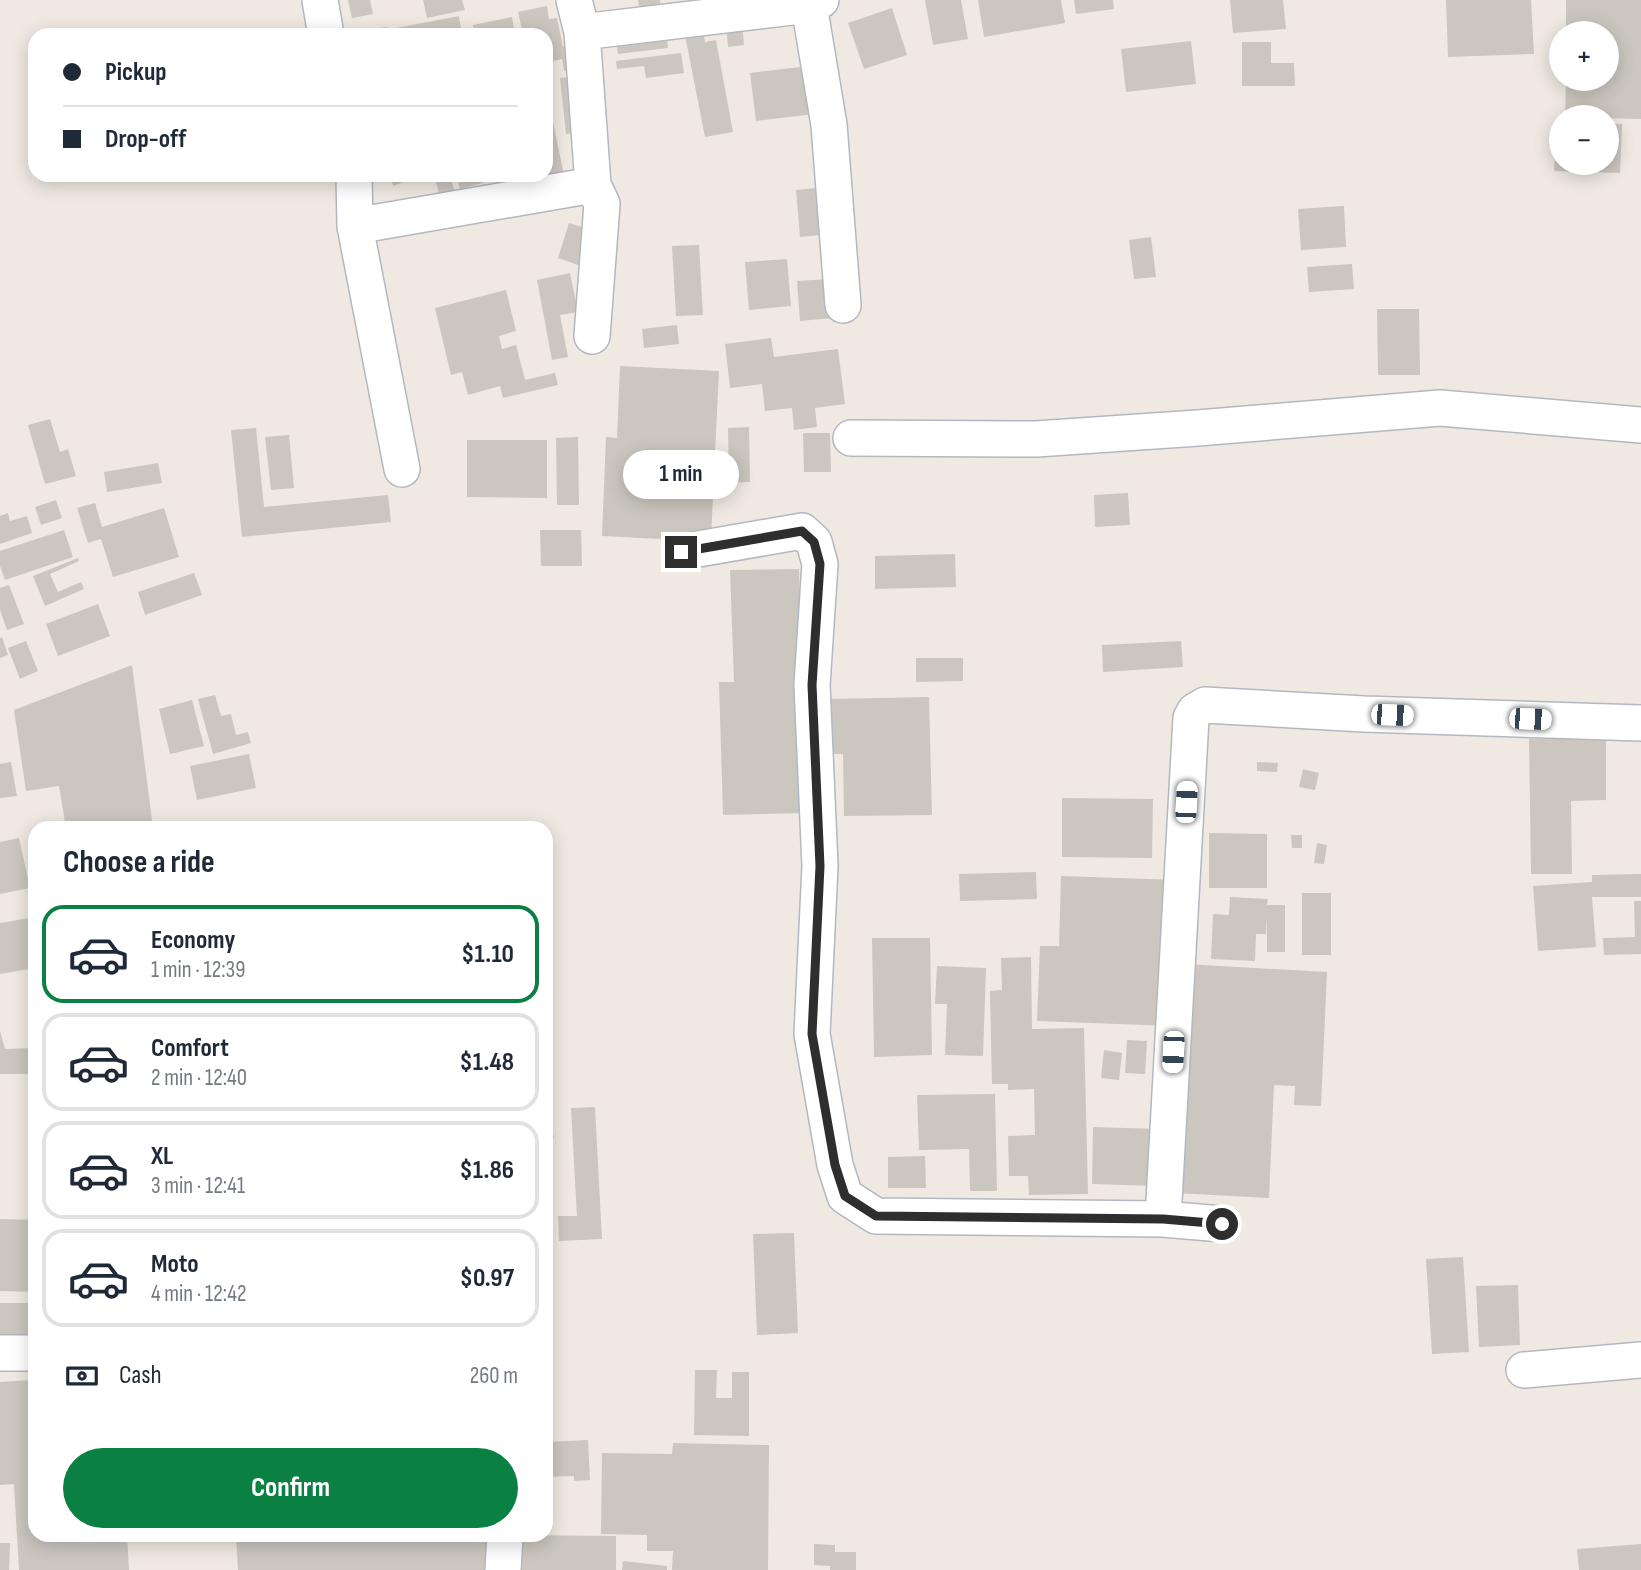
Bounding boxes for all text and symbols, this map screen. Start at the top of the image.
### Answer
map controls [1549,21,1619,175]
button: + [1549,21,1619,91]
text: Pickup [105,57,167,88]
button: − [1549,105,1619,175]
text: Drop-off [105,124,186,155]
callout: 1 min [623,450,739,500]
text: 1 min [660,460,702,488]
route end [665,536,697,568]
car [1371,704,1414,726]
car [1509,708,1552,730]
car [1175,780,1198,824]
text: Choose a ride [63,843,215,882]
icon: car [67,923,130,986]
text: Economy [151,925,235,956]
text: $1.10 [461,939,514,970]
text: 1 min · 12:39 [151,956,245,984]
car [1162,1030,1185,1074]
icon: car [67,1031,130,1094]
text: Comfort [151,1033,229,1064]
text: $1.48 [459,1047,514,1078]
text: 2 min · 12:40 [151,1064,247,1092]
icon: car [67,1139,130,1202]
text: XL [151,1141,173,1172]
text: $1.86 [460,1155,514,1186]
text: 3 min · 12:41 [151,1172,245,1200]
route start [1206,1208,1238,1240]
icon: car [67,1247,130,1310]
text: Moto [151,1249,199,1280]
text: $0.97 [460,1263,514,1294]
text: 4 min · 12:42 [151,1280,246,1308]
icon: cash [63,1357,101,1395]
text: Cash [119,1360,162,1391]
text: 260 m [470,1362,518,1390]
button: Confirm [63,1448,518,1528]

